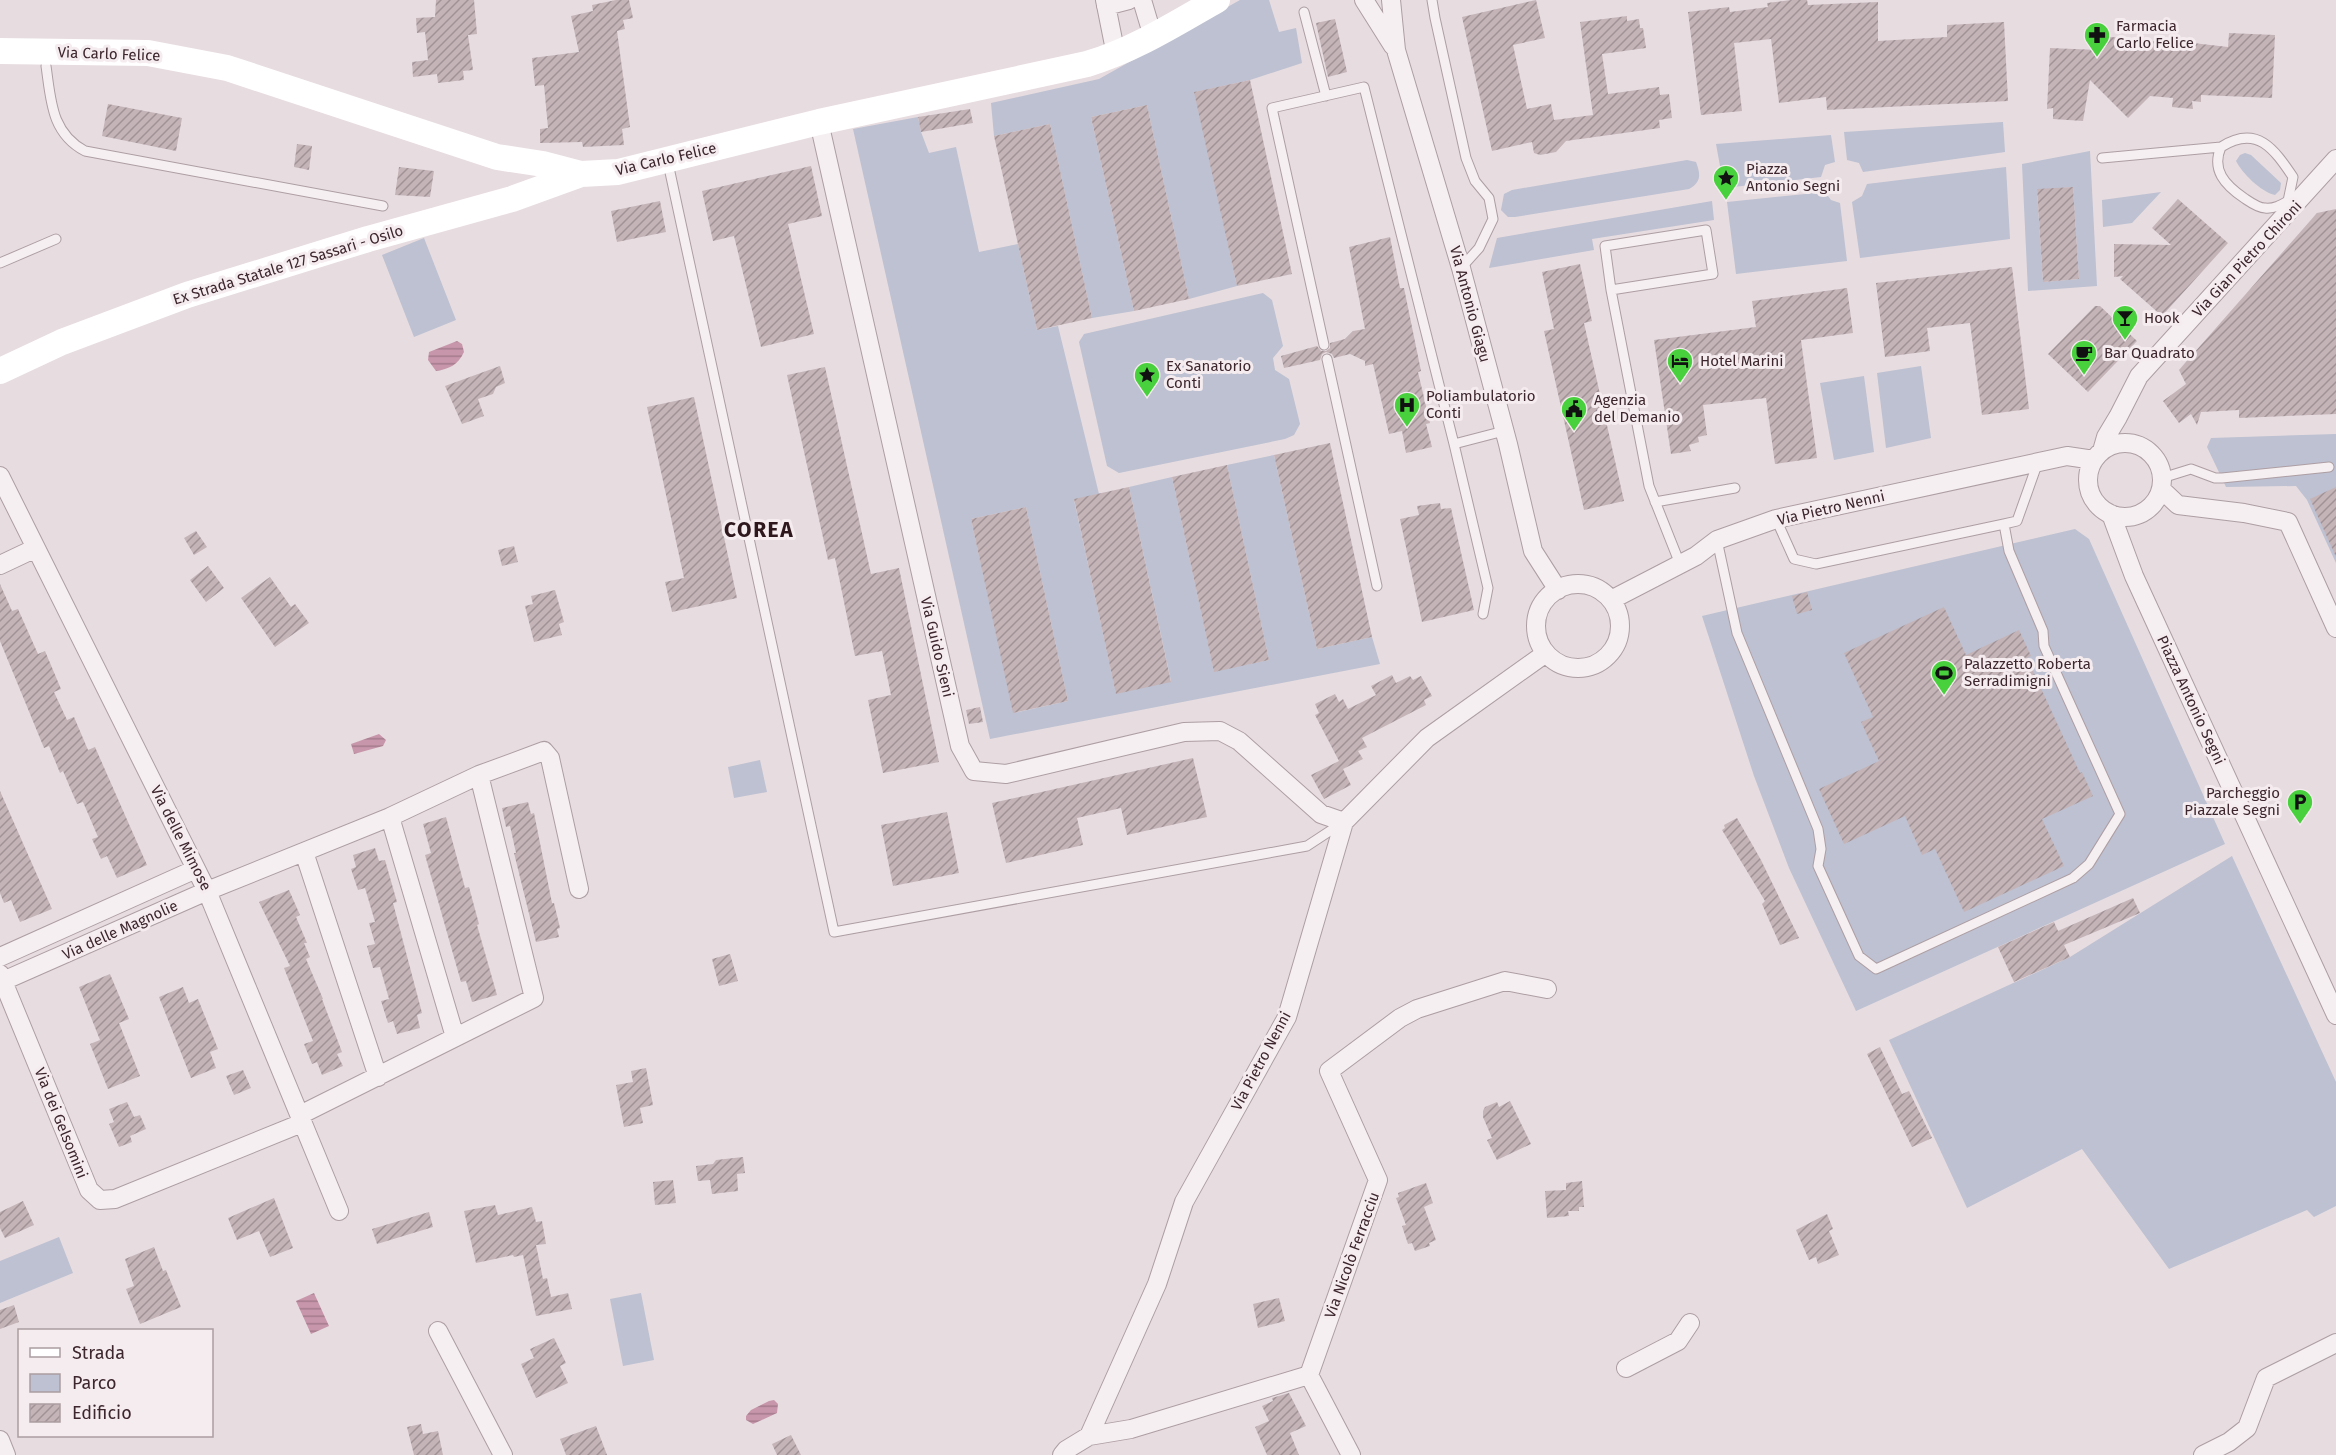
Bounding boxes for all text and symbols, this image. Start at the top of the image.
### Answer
place label: Farmacia Carlo Felice [2116,17,2194,52]
pharmacy icon: Farmacia Carlo Felice [2082,20,2112,58]
street label: Via Carlo Felice [57,43,161,65]
street label: Via Carlo Felice [614,139,718,179]
place label: Piazza Antonio Segni [1746,160,1840,195]
place icon: Piazza Antonio Segni [1711,163,1741,201]
street label: Via Gian Pietro Chironi [2188,197,2306,321]
street label: Ex Strada Statale 127 Sassari - Osilo [171,221,405,309]
street label: Via Antonio Giagu [1446,244,1494,364]
bar icon: Hook [2110,303,2140,341]
place label: Hook [2144,309,2180,327]
cafe icon: Bar Quadrato [2069,338,2099,376]
place label: Bar Quadrato [2104,344,2195,362]
hotel icon: Hotel Marini [1665,346,1695,384]
place label: Hotel Marini [1700,352,1784,370]
place label: Ex Sanatorio Conti [1166,357,1251,392]
place icon: Ex Sanatorio Conti [1132,360,1162,398]
place label: Poliambulatorio Conti [1426,387,1536,422]
hospital icon: Poliambulatorio Conti [1392,390,1422,428]
place label: Agenzia del Demanio [1594,391,1680,426]
public building icon: Agenzia del Demanio [1559,394,1589,432]
street label: Via Pietro Nenni [1776,487,1886,529]
district label: COREA [724,517,794,543]
street label: Via Guido Sieni [917,595,957,699]
street label: Piazza Antonio Segni [2153,633,2229,767]
place label: Palazzetto Roberta Serradimigni [1964,655,2091,690]
sports icon: Palazzetto Roberta Serradimigni [1929,658,1959,696]
street label: Via delle Mimose [147,782,215,894]
place label: Parcheggio Piazzale Segni [2184,784,2280,819]
parking icon: Parcheggio Piazzale Segni [2285,787,2315,825]
street label: Via delle Magnolie [59,896,181,964]
street label: Via Pietro Nenni [1227,1008,1295,1114]
street label: Via dei Gelsomini [31,1065,91,1181]
street label: Via Nicolò Ferracciu [1321,1189,1383,1321]
legend [18,1329,213,1437]
text: Strada [72,1342,125,1364]
text: Parco [72,1372,116,1394]
text: Edificio [72,1402,132,1424]

